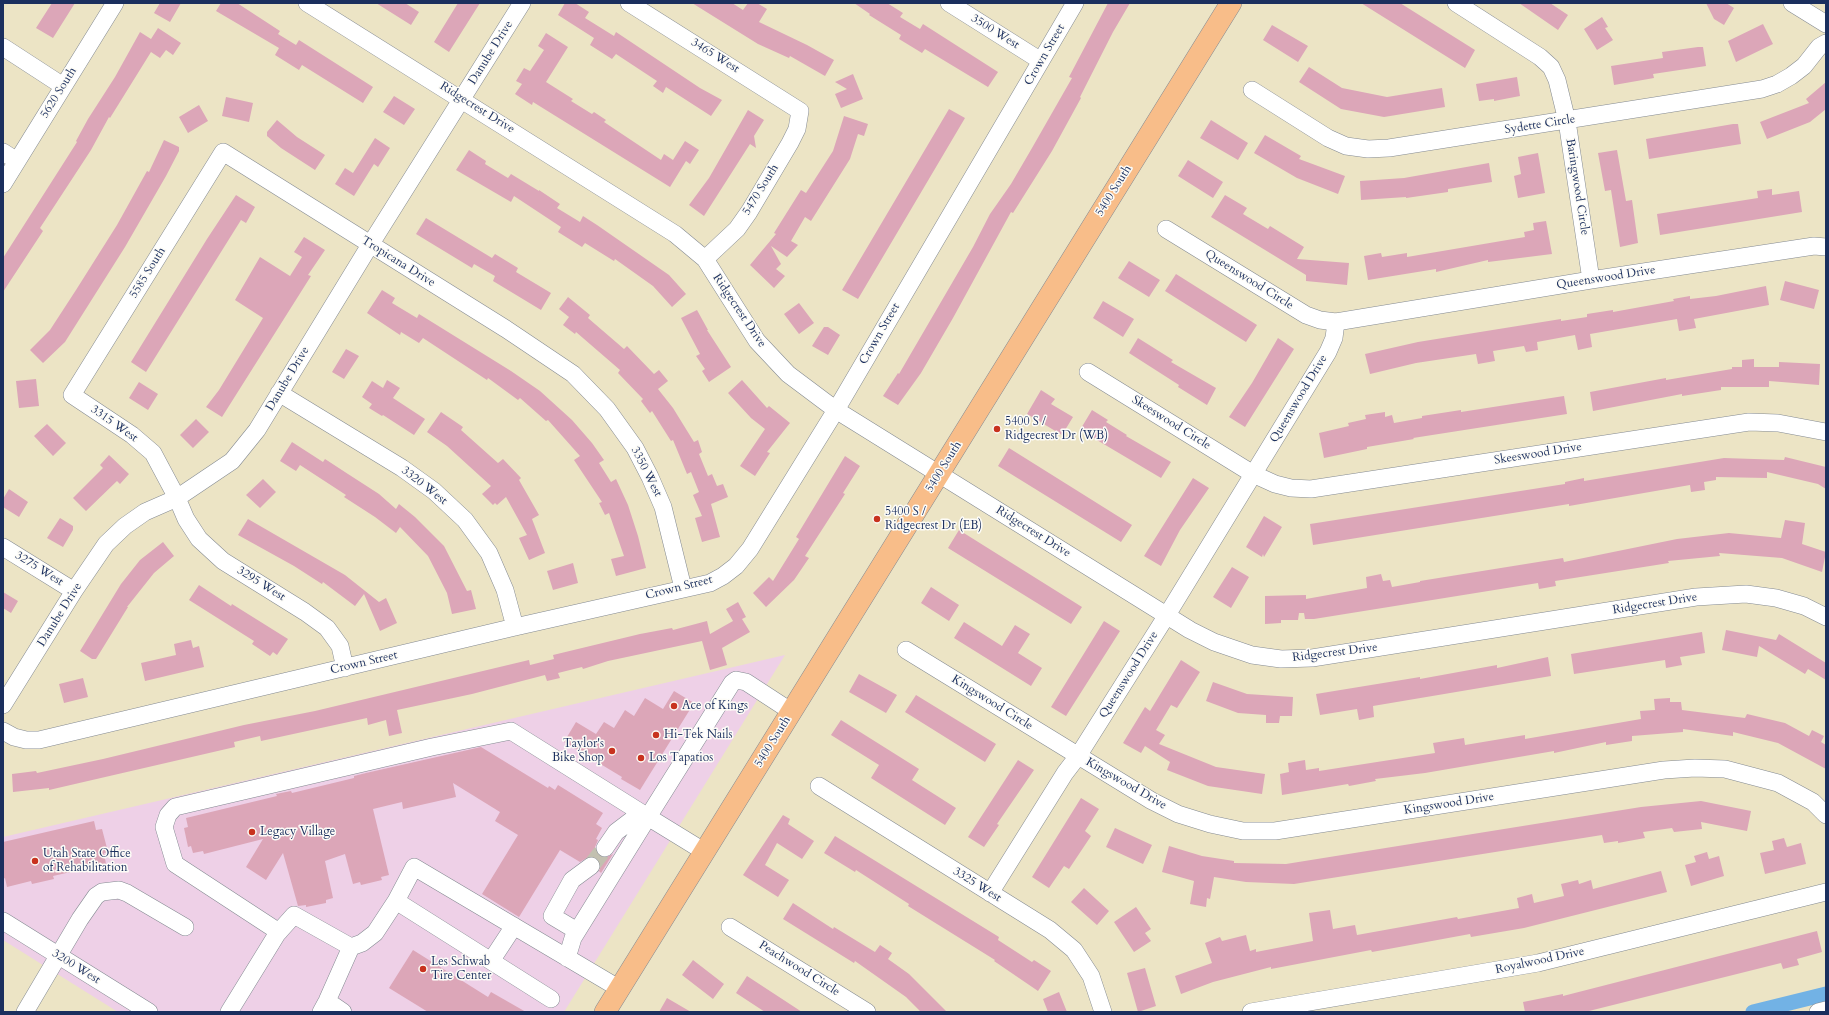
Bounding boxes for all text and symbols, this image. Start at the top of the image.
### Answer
street label: 3500 West [968,12,1022,52]
street label: Danube Drive [466,18,516,88]
street label: Crown Street [1022,22,1068,88]
street label: 3465 West [688,36,742,76]
street label: 5620 South [38,65,80,121]
street label: Ridgecrest Drive [437,79,517,137]
street label: Sydette Circle [1504,112,1576,138]
street label: Baringwood Circle [1562,138,1592,236]
street label: 5470 South [740,162,782,218]
street label: 5400 South [1093,163,1135,219]
street label: Tropicana Drive [358,234,438,290]
street label: 5585 South [127,245,169,301]
street label: Queenswood Circle [1202,247,1296,313]
street label: Queenswood Drive [1556,263,1656,293]
street label: Ridgecrest Drive [709,271,769,351]
street label: Crown Street [857,301,903,367]
street label: Danube Drive [263,344,313,414]
street label: Queenswood Drive [1267,352,1331,446]
street label: Skeeswood Circle [1129,393,1213,453]
street label: 3315 West [88,403,140,445]
place label: 5400 S / Ridgecrest Dr (WB) [1005,415,1108,443]
marker: 5400 S / Ridgecrest Dr (WB) [992,424,1002,434]
street label: 5400 South [923,439,965,495]
street label: Skeeswood Drive [1493,440,1583,468]
street label: 3350 West [627,445,665,499]
street label: 3320 West [398,464,450,508]
street label: Ridgecrest Drive [993,503,1073,561]
place label: 5400 S / Ridgecrest Dr (EB) [885,505,982,533]
marker: 5400 S / Ridgecrest Dr (EB) [872,514,882,524]
street label: 3275 West [12,549,66,589]
street label: 3295 West [234,564,288,604]
street label: Crown Street [644,573,714,603]
street label: Danube Drive [35,580,85,650]
street label: Ridgecrest Drive [1612,590,1698,618]
street label: Queenswood Drive [1096,629,1162,721]
street label: Ridgecrest Drive [1292,641,1378,665]
street label: Crown Street [329,648,399,678]
street label: Kingswood Circle [949,672,1035,734]
place label: Ace of Kings [682,699,748,713]
marker: Ace of Kings [669,701,679,711]
street label: 5400 South [752,714,794,770]
place label: Hi-Tek Nails [664,728,733,742]
marker: Hi-Tek Nails [651,730,661,740]
place label: Taylor's Bike Shop [552,737,604,765]
marker: Taylor's Bike Shop [607,746,617,756]
place label: Los Tapatios [649,751,713,765]
marker: Los Tapatios [636,753,646,763]
street label: Kingswood Drive [1083,755,1169,813]
street label: Kingswood Drive [1403,790,1495,818]
place label: Legacy Village [260,825,335,839]
marker: Legacy Village [247,827,257,837]
place label: Utah State Office of Rehabilitation [43,847,131,875]
marker: Utah State Office of Rehabilitation [30,856,40,866]
street label: 3325 West [950,865,1004,905]
street label: Peachwood Circle [756,938,842,1000]
street label: Royalwood Drive [1494,945,1586,977]
street label: 3200 West [49,947,103,987]
place label: Les Schwab Tire Center [431,955,491,983]
marker: Les Schwab Tire Center [418,964,428,974]

